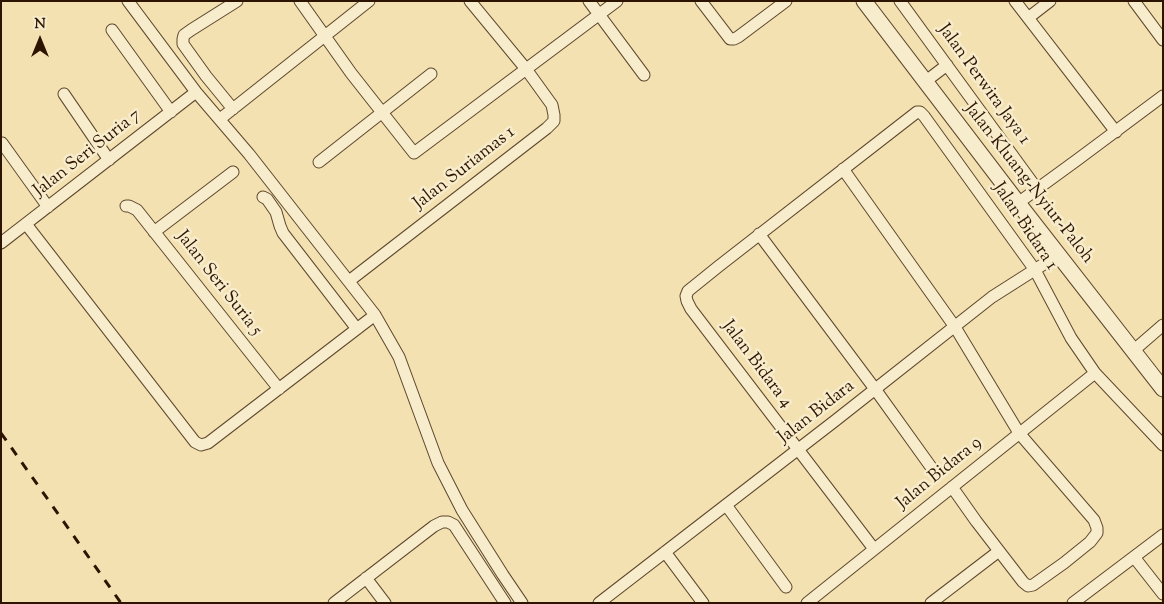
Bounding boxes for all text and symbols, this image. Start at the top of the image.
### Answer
north arrow [15,15,65,65]
text: N [34,15,46,35]
street label: Jalan Perwira Jaya 1 [932,21,1034,149]
street label: Jalan Kluang-Nyiur-Paloh [959,99,1097,269]
street label: Jalan Seri Suria 7 [30,105,146,203]
street label: Jalan Suriamas 1 [410,123,520,215]
street label: Jalan Bidara 1 [987,179,1061,275]
street label: Jalan Seri Suria 5 [170,227,266,341]
street label: Jalan Bidara 4 [716,317,796,413]
street label: Jalan Bidara [775,376,859,450]
street label: Jalan Bidara 9 [893,433,987,515]

